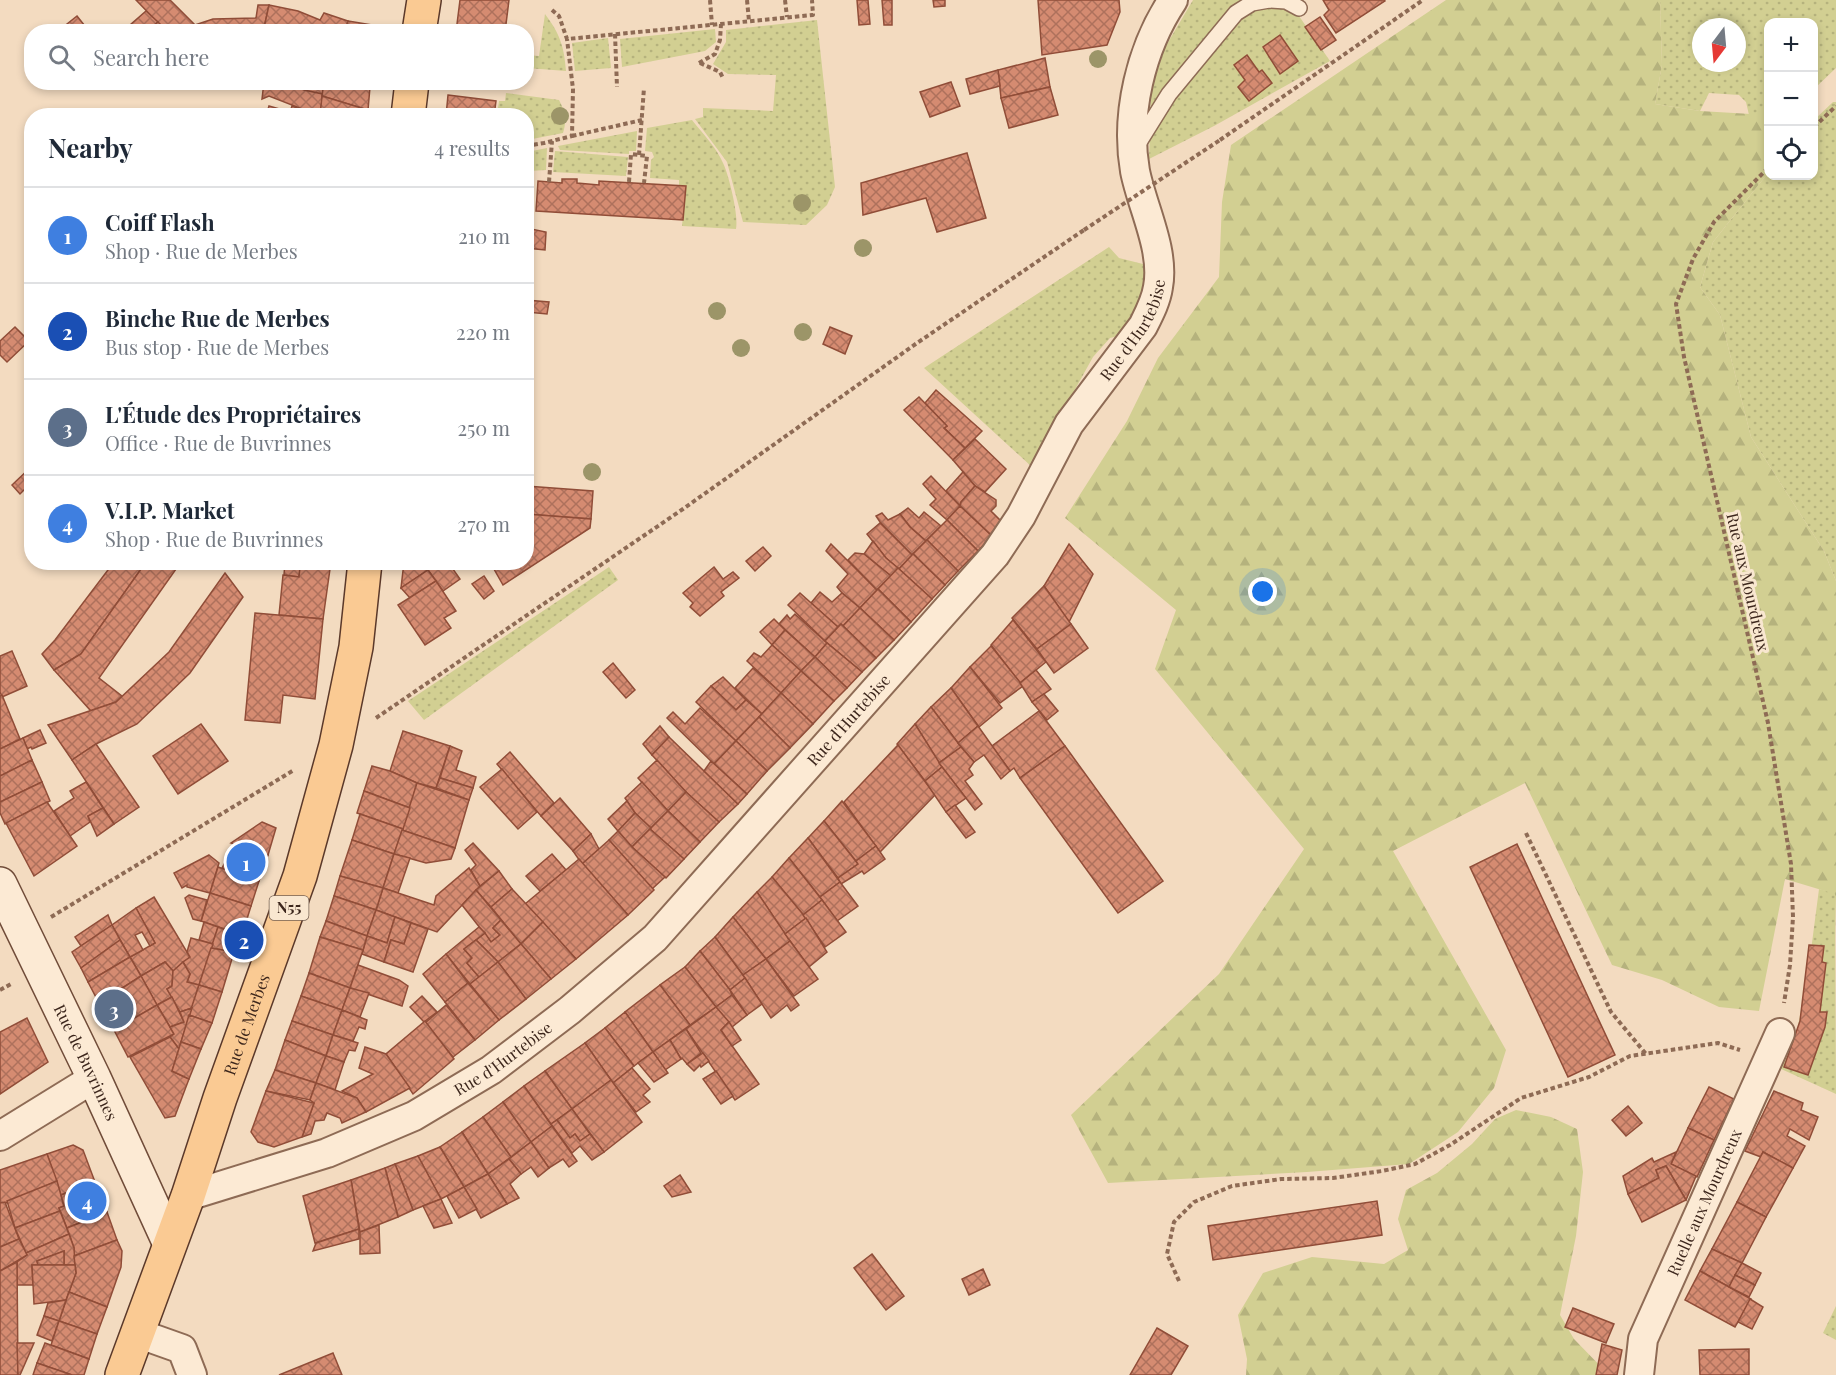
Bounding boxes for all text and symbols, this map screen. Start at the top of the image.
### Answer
north arrow [1692,18,1746,72]
map controls [1764,18,1818,180]
button: + [1764,18,1818,72]
search box [24,24,534,90]
icon: search [45,41,78,74]
text: Search here [93,42,209,72]
button: − [1764,72,1818,126]
button: locate [1764,126,1818,180]
text: Nearby [48,130,133,165]
text: 4 results [434,134,510,161]
text: Coiff Flash [105,207,215,237]
text: 1 [64,222,71,249]
text: 210 m [458,222,510,249]
text: Shop · Rue de Merbes [105,237,298,264]
street label: Rue d'Hurtebise [1095,278,1169,384]
text: Binche Rue de Merbes [105,303,330,333]
text: 2 [62,318,73,345]
text: 220 m [456,318,510,345]
text: Bus stop · Rue de Merbes [105,333,329,360]
text: L'Étude des Propriétaires [105,399,361,429]
text: 3 [63,414,72,441]
text: 250 m [457,414,510,441]
text: Office · Rue de Buvrinnes [105,429,332,456]
text: V.I.P. Market [105,495,235,525]
text: 4 [62,510,73,537]
text: 270 m [458,510,510,537]
street label: Rue aux Mourdreux [1722,511,1775,654]
text: Shop · Rue de Buvrinnes [105,525,323,552]
your location [1248,577,1277,606]
street label: Rue d'Hurtebise [802,669,894,770]
pin: 1 [226,840,266,884]
road number: N55 [270,896,308,920]
pin: 2 [224,918,264,962]
street label: Rue de Merbes [218,971,274,1078]
pin: 3 [94,986,134,1032]
street label: Rue de Buvrinnes [50,1000,123,1124]
street label: Rue d'Hurtebise [450,1017,556,1100]
street label: Ruelle aux Mourdreux [1662,1125,1746,1279]
pin: 4 [68,1178,106,1224]

